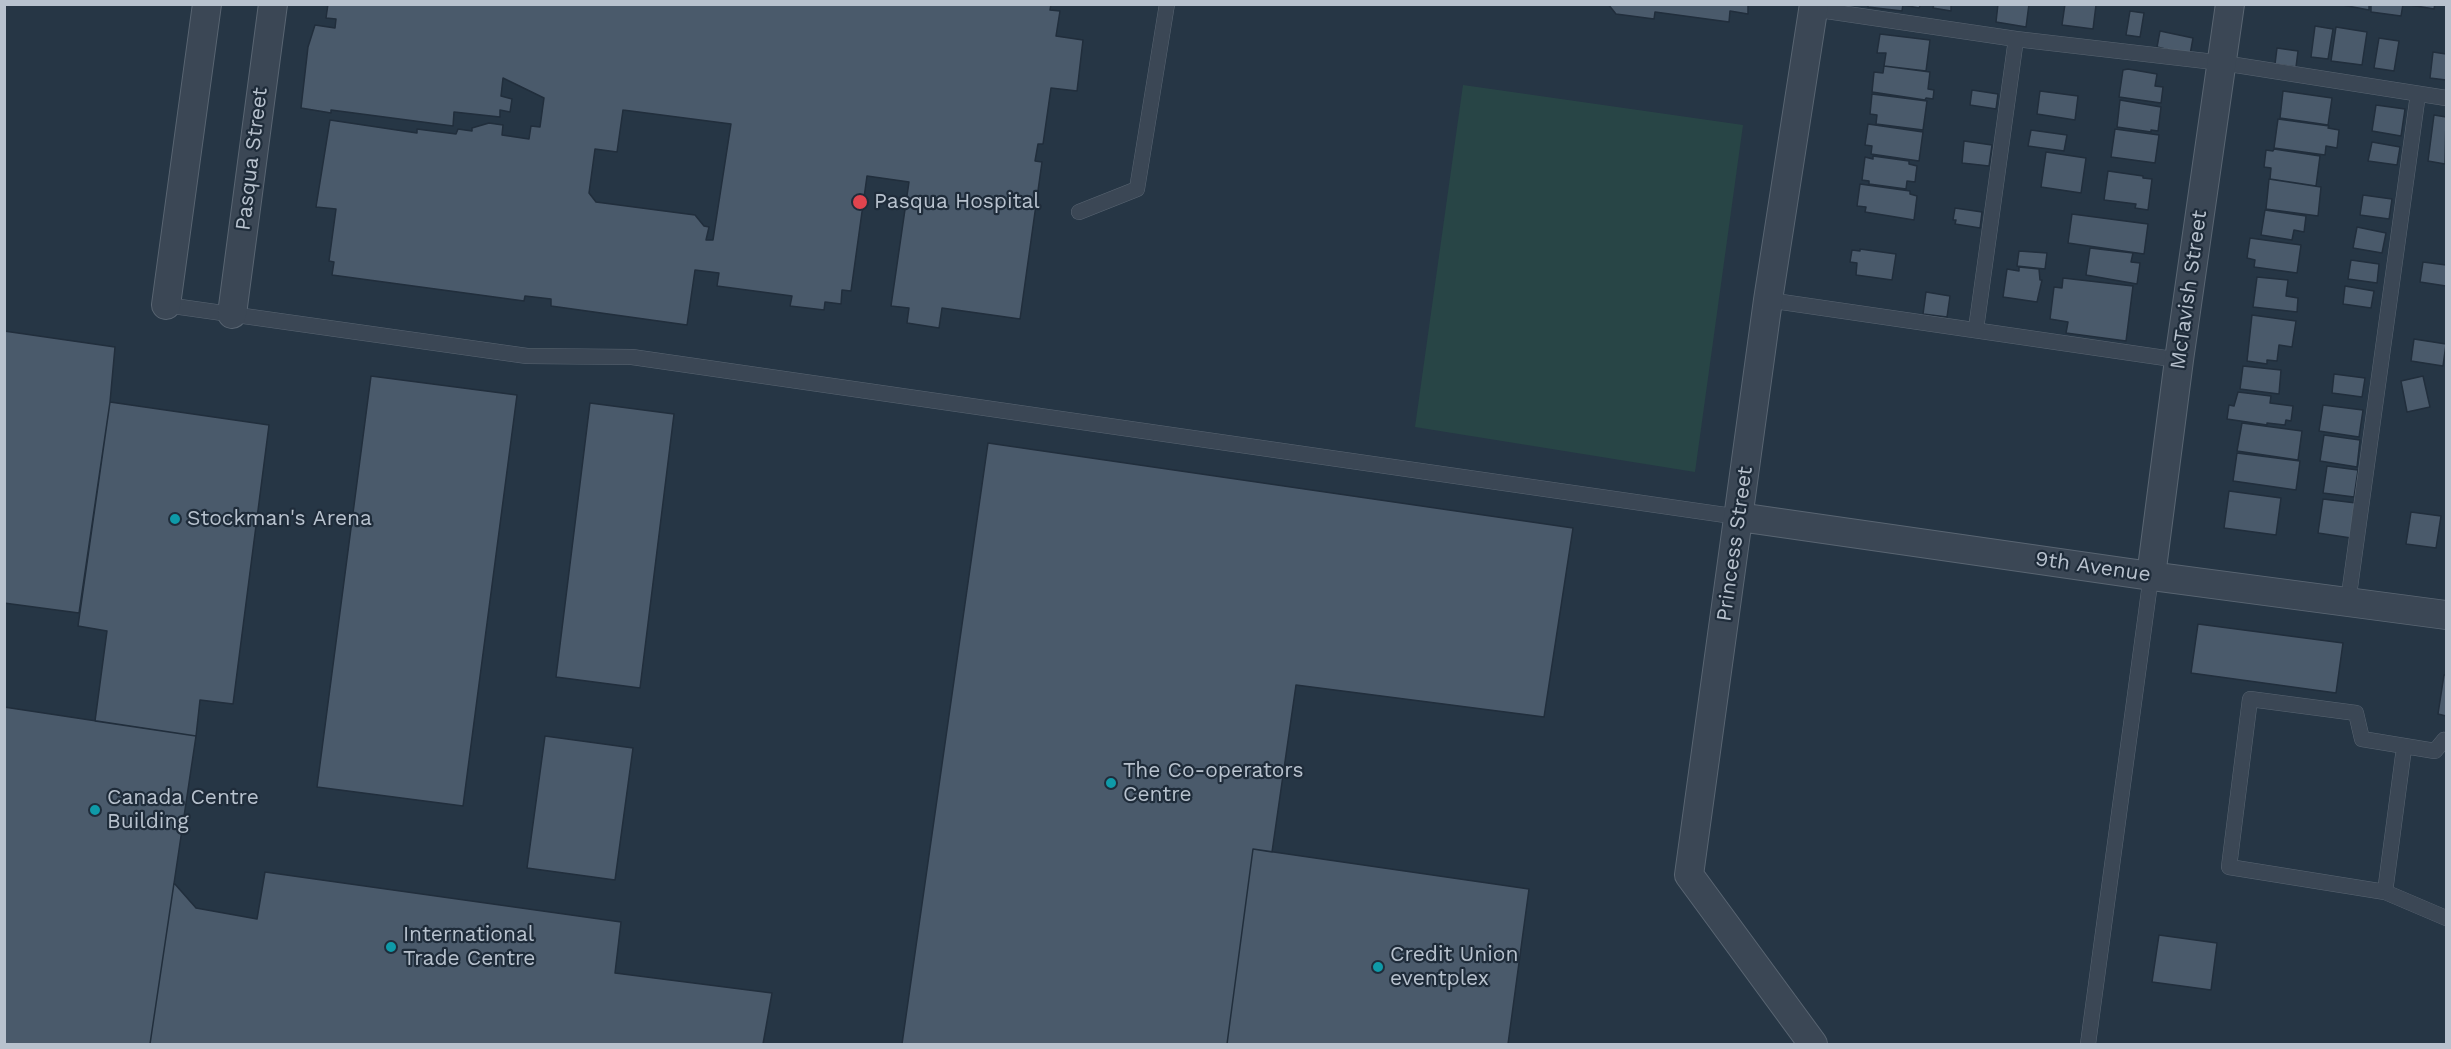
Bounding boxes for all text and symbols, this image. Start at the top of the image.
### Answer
street label: Pasqua Street [231,86,273,232]
place label: Pasqua Hospital [874,189,1040,215]
marker: Pasqua Hospital [851,193,869,211]
street label: McTavish Street [2165,209,2213,371]
street label: Princess Street [1712,465,1758,623]
place label: Stockman's Arena [187,506,372,532]
marker: Stockman's Arena [168,512,182,526]
street label: 9th Avenue [2034,546,2152,588]
place label: The Co-operators Centre [1123,758,1303,808]
marker: The Co-operators Centre [1104,776,1118,790]
place label: Canada Centre Building [107,785,259,835]
marker: Canada Centre Building [88,803,102,817]
place label: International Trade Centre [403,922,535,972]
marker: International Trade Centre [384,940,398,954]
place label: Credit Union eventplex [1390,942,1518,992]
marker: Credit Union eventplex [1371,960,1385,974]

